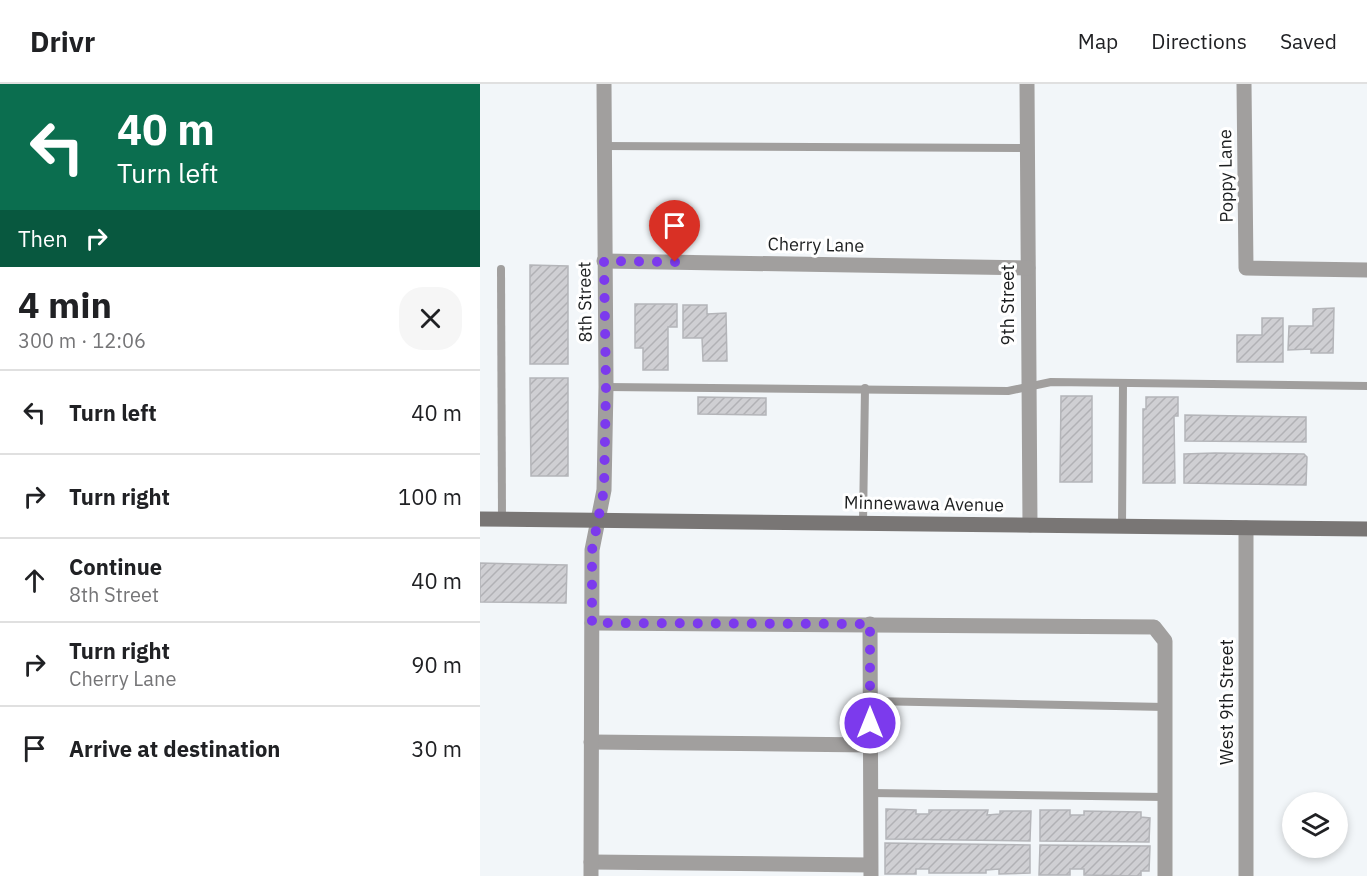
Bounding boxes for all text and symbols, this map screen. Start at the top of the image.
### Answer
text: Drivr [30,23,95,60]
text: Map [1078,27,1118,55]
text: Directions [1151,27,1247,55]
text: Saved [1280,27,1337,55]
text: 40 m [117,102,215,157]
icon: left [18,108,96,186]
street label: Poppy Lane [1213,129,1238,223]
text: Turn left [117,155,218,190]
pin [649,200,700,262]
icon: arrive [658,209,691,242]
icon: right [80,222,113,255]
text: Then [18,224,68,253]
street label: Cherry Lane [768,232,865,257]
street label: 8th Street [572,261,597,343]
street label: 9th Street [996,265,1019,345]
text: 4 min [18,281,112,328]
button: close [399,287,462,350]
text: 300 m · 12:06 [18,327,146,354]
icon: left [18,396,51,429]
text: Turn left [69,398,157,427]
text: 40 m [411,398,462,427]
icon: right [18,480,51,513]
text: Turn right [69,482,170,511]
text: 100 m [398,482,462,511]
street label: Minnewawa Avenue [844,491,1004,516]
text: Continue [69,552,162,581]
icon: ahead [18,564,51,597]
text: 40 m [411,566,462,595]
text: 8th Street [69,581,159,608]
text: Turn right [69,636,170,665]
street label: West 9th Street [1215,639,1238,765]
icon: right [18,648,51,681]
text: 90 m [411,650,462,679]
text: Cherry Lane [69,665,176,692]
position arrow [838,691,902,755]
icon: arrive [18,732,51,765]
text: Arrive at destination [69,734,280,763]
text: 30 m [411,734,462,763]
map controls [1282,792,1348,858]
button: layers [1282,792,1348,858]

